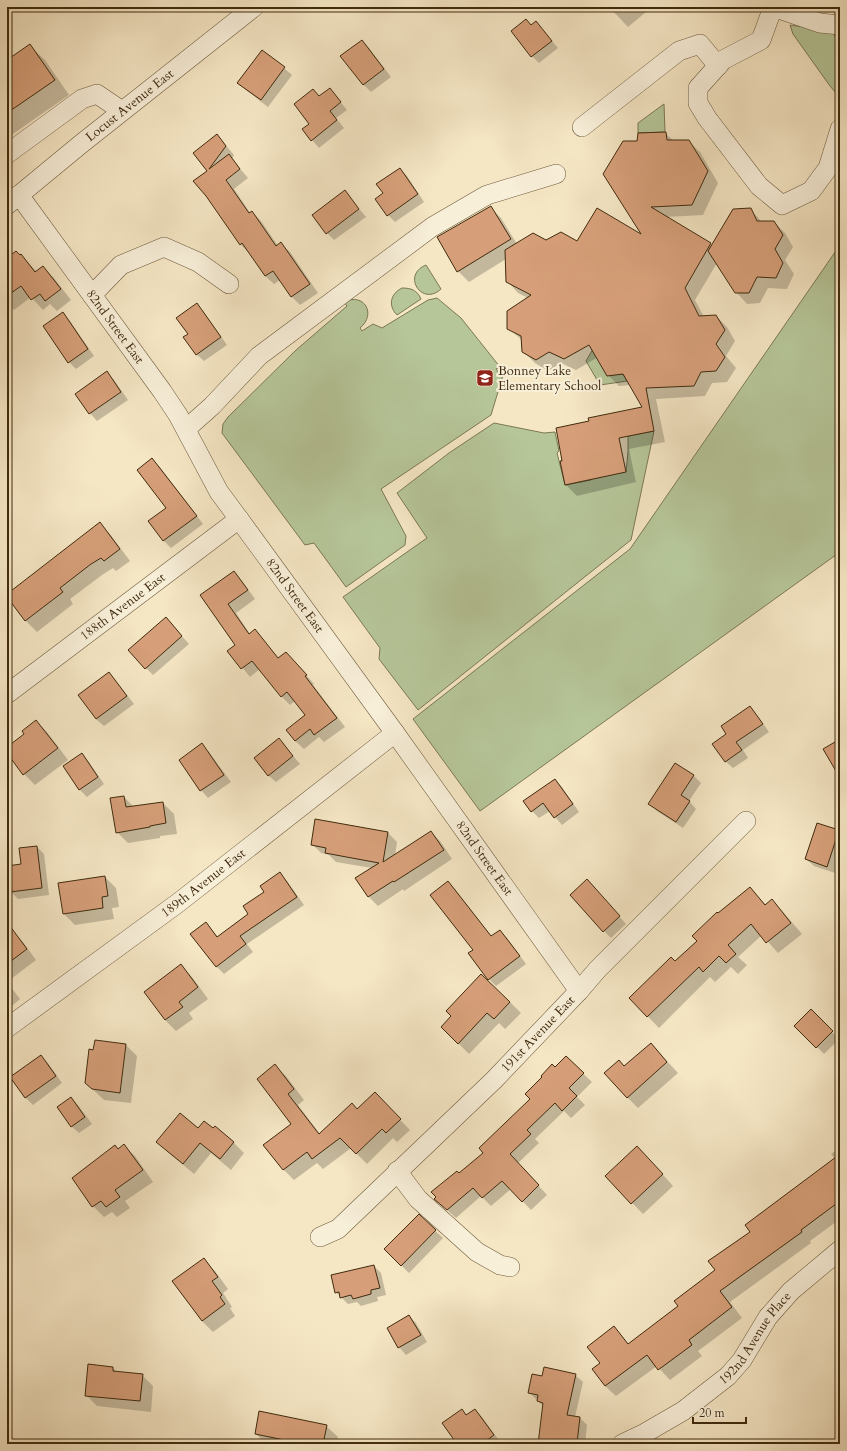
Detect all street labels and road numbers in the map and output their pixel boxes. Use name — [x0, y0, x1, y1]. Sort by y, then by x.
street label: Locust Avenue East — [82, 65, 178, 146]
street label: 82nd Street East — [82, 286, 148, 368]
street label: 82nd Street East — [262, 555, 328, 636]
street label: 188th Avenue East — [76, 569, 169, 645]
street label: 82nd Street East — [451, 817, 517, 899]
street label: 189th Avenue East — [157, 844, 249, 922]
street label: 191st Avenue East — [497, 992, 579, 1076]
street label: 192nd Avenue Place — [715, 1288, 795, 1389]

